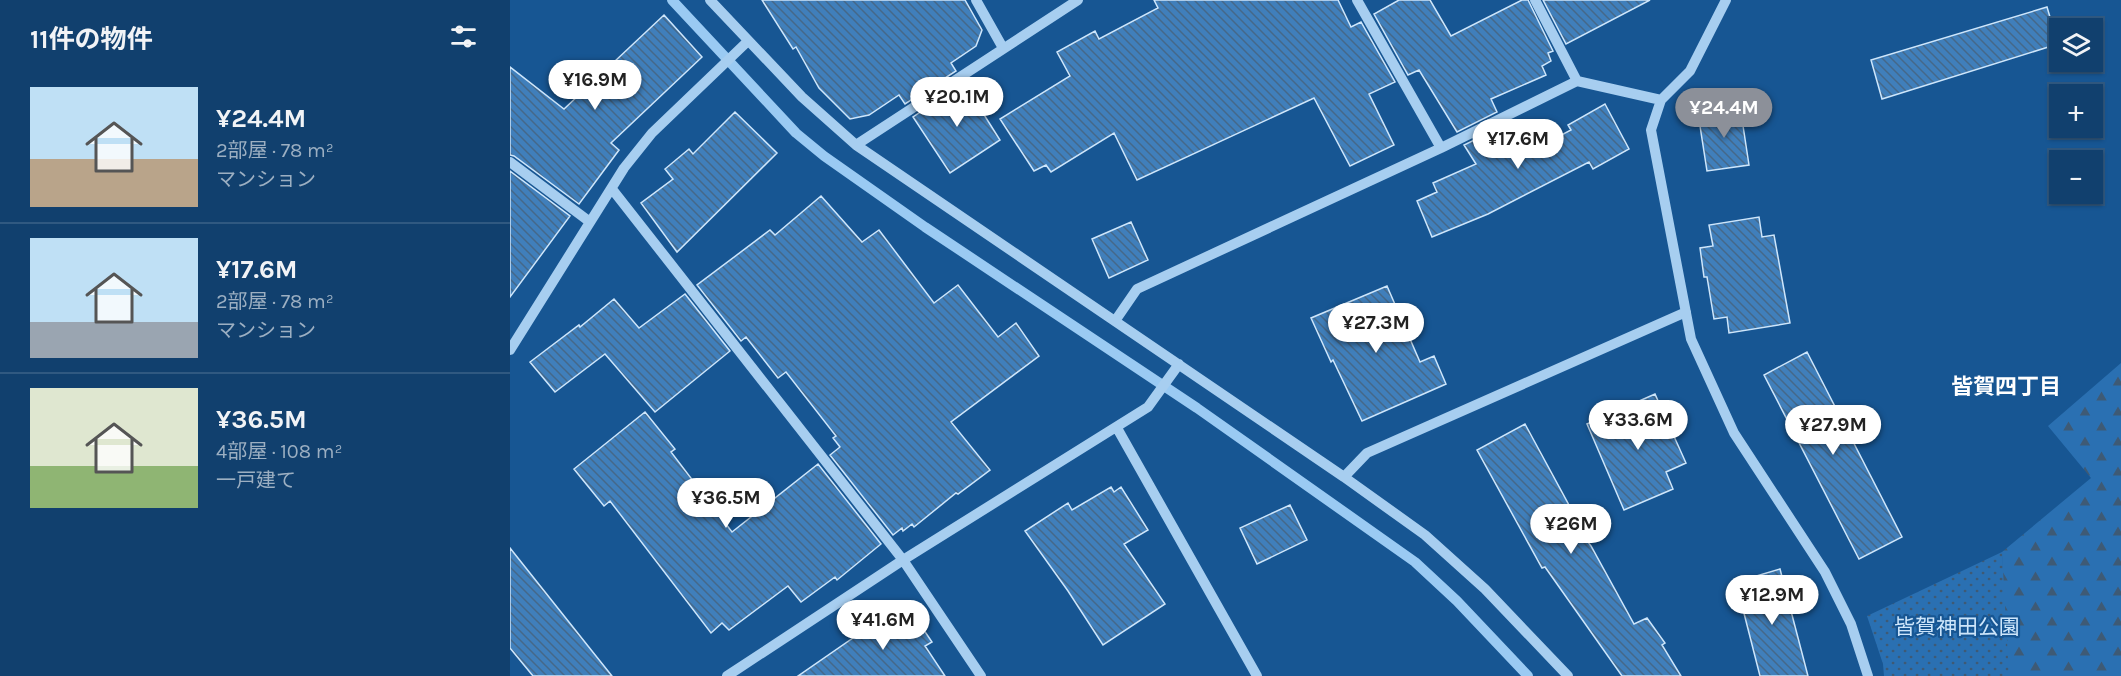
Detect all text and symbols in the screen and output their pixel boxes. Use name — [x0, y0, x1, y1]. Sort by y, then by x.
map controls — [2049, 18, 2103, 204]
button: layers — [2049, 18, 2103, 72]
icon: filters — [447, 20, 480, 53]
text: 11件の物件 — [30, 24, 153, 55]
pin: ¥16.9M — [546, 60, 644, 111]
text: ¥16.9M — [563, 68, 628, 91]
pin: ¥20.1M — [908, 77, 1006, 128]
button: + — [2049, 84, 2103, 138]
text: ¥20.1M — [924, 85, 990, 108]
pin: ¥24.4M — [1675, 88, 1773, 139]
text: ¥24.4M — [1689, 96, 1759, 119]
text: ¥24.4M — [216, 103, 306, 134]
icon: home — [78, 111, 150, 183]
pin: ¥17.6M — [1469, 119, 1567, 170]
text: ¥17.6M — [1487, 127, 1549, 150]
text: 2部屋 · 78 m² — [216, 139, 334, 162]
button: − — [2049, 150, 2103, 204]
text: マンション — [216, 168, 316, 191]
text: ¥17.6M — [216, 254, 298, 285]
icon: home — [78, 262, 150, 334]
text: 2部屋 · 78 m² — [216, 290, 334, 313]
pin: ¥27.3M — [1327, 303, 1425, 354]
text: ¥27.3M — [1342, 311, 1410, 334]
text: マンション — [216, 319, 316, 342]
district label: 皆賀四丁目 — [1951, 374, 2061, 400]
pin: ¥33.6M — [1589, 400, 1687, 451]
text: ¥36.5M — [216, 404, 307, 435]
pin: ¥27.9M — [1784, 405, 1882, 456]
text: ¥33.6M — [1603, 408, 1673, 431]
icon: home — [78, 412, 150, 484]
text: ¥27.9M — [1799, 413, 1867, 436]
text: 4部屋 · 108 m² — [216, 440, 343, 463]
text: 一戸建て — [216, 469, 296, 492]
pin: ¥36.5M — [677, 478, 775, 529]
text: ¥36.5M — [691, 486, 761, 509]
pin: ¥26M — [1535, 504, 1607, 555]
text: ¥26M — [1544, 512, 1598, 535]
pin: ¥12.9M — [1723, 575, 1821, 626]
text: ¥12.9M — [1740, 583, 1804, 606]
pin: ¥41.6M — [834, 600, 932, 651]
text: ¥41.6M — [851, 608, 915, 631]
park label: 皆賀神田公園 — [1894, 615, 2020, 639]

